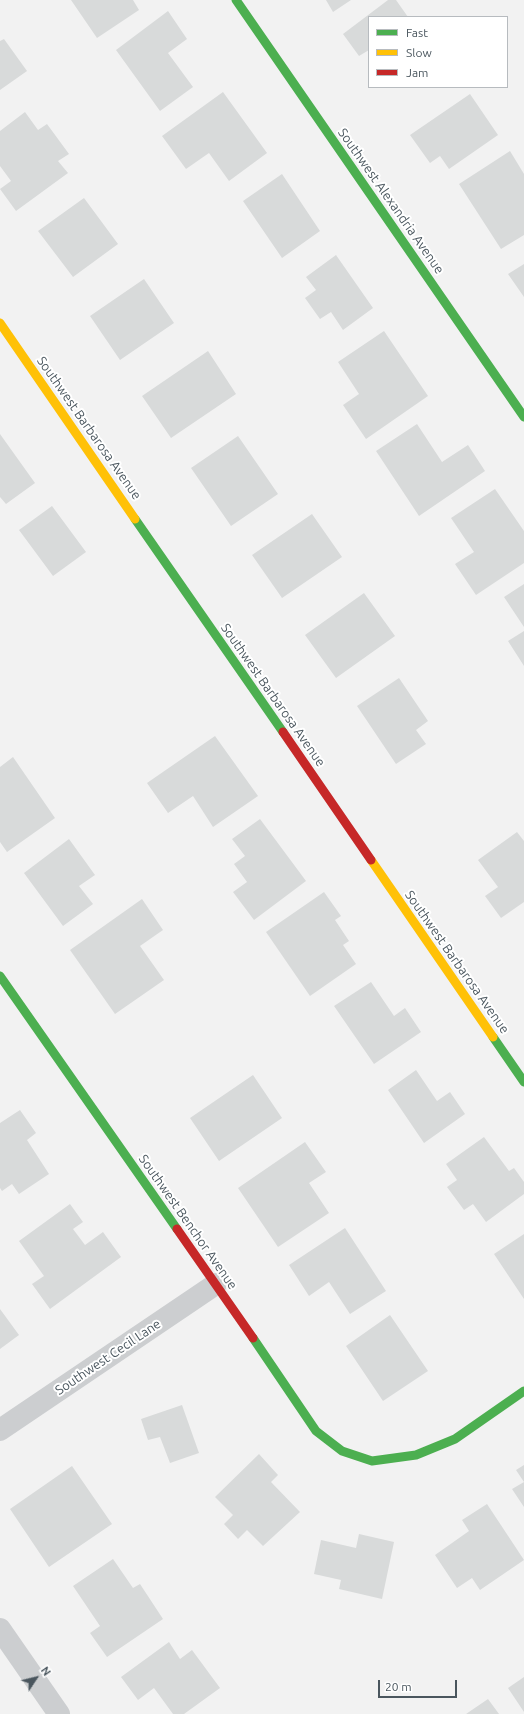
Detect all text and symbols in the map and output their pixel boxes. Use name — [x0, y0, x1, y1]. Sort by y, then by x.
legend — [368, 16, 508, 88]
text: Fast — [406, 26, 428, 39]
text: Slow — [406, 46, 432, 59]
text: Jam — [406, 66, 428, 79]
street label: Southwest Alexandria Avenue — [335, 125, 447, 277]
street label: Southwest Barbarosa Avenue — [34, 353, 144, 503]
street label: Southwest Barbarosa Avenue — [218, 620, 328, 770]
street label: Southwest Barbarosa Avenue — [402, 887, 512, 1037]
street label: Southwest Benchor Avenue — [135, 1152, 241, 1292]
street label: Southwest Cecil Lane — [52, 1316, 164, 1398]
north arrow — [16, 1658, 56, 1698]
text: N — [39, 1664, 53, 1678]
scale bar — [380, 1672, 459, 1698]
text: 20 m — [385, 1680, 412, 1693]

